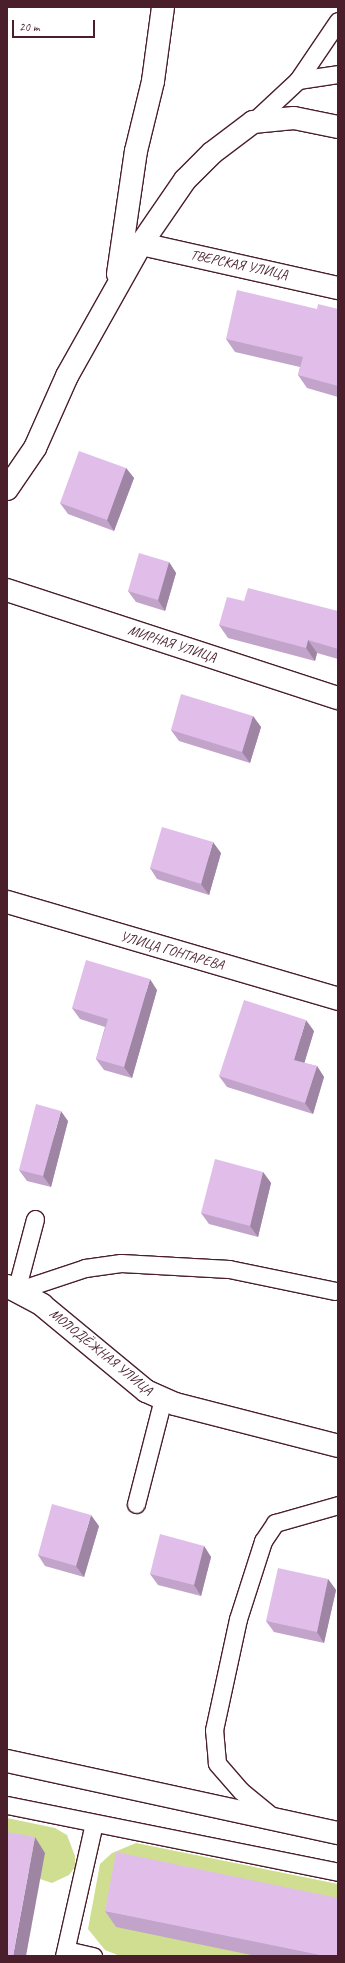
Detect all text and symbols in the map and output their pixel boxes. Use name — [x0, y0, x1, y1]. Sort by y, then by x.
scale bar — [14, 12, 97, 38]
text: 20 m — [19, 19, 39, 35]
street label: ТВЕРСКАЯ УЛИЦА — [189, 246, 289, 284]
street label: МИРНАЯ УЛИЦА — [126, 622, 218, 666]
street label: УЛИЦА ГОНТАРЕВА — [119, 928, 225, 974]
street label: МОЛОДЁЖНАЯ УЛИЦА — [46, 1305, 156, 1399]

